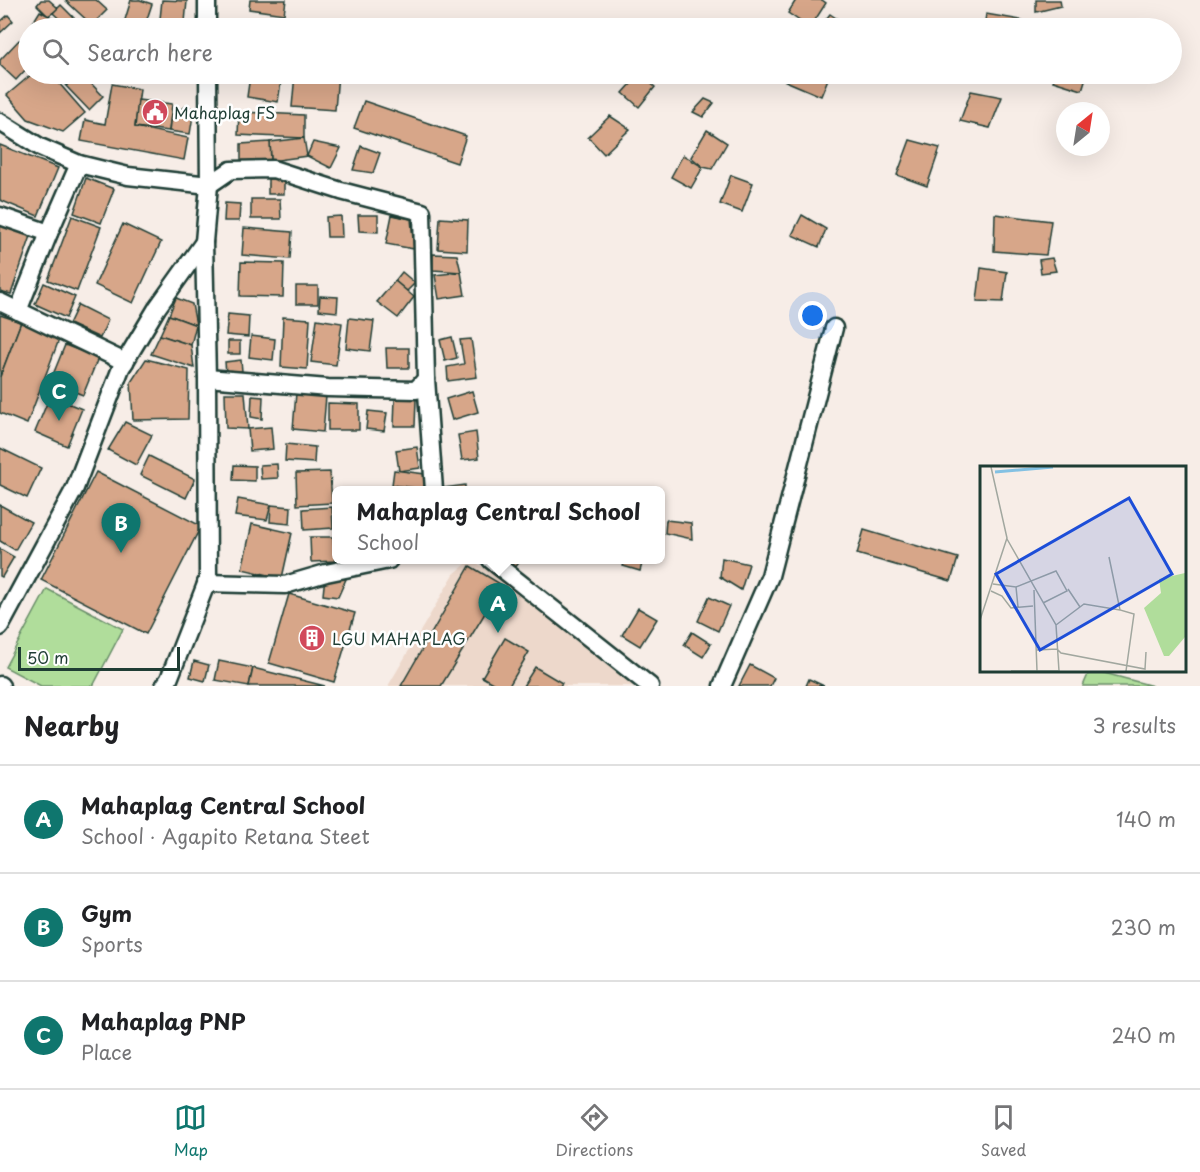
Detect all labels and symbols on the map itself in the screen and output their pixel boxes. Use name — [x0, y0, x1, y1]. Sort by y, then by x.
public building icon: Mahaplag FS — [140, 97, 170, 127]
place label: Mahaplag FS — [174, 100, 275, 124]
north arrow — [1056, 102, 1110, 156]
your location — [798, 301, 827, 330]
pin: C — [40, 372, 78, 421]
inset map — [980, 466, 1185, 671]
pin: B — [102, 504, 140, 553]
pin: A — [478, 584, 518, 633]
building icon: LGU MAHAPLAG — [297, 623, 327, 653]
place label: LGU MAHAPLAG — [332, 626, 466, 650]
scale bar — [18, 644, 180, 672]

